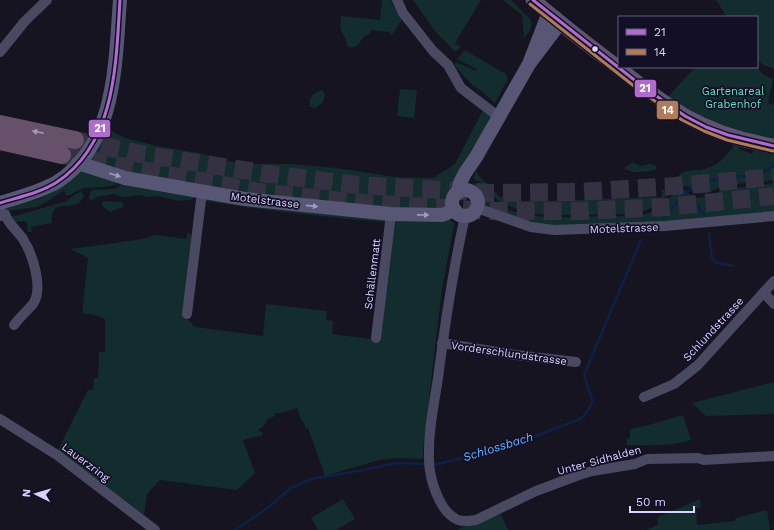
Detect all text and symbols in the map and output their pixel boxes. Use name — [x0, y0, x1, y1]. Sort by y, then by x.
legend — [618, 16, 758, 68]
text: 21 — [654, 25, 666, 39]
unlabelled marker — [590, 44, 600, 54]
text: 14 — [654, 45, 666, 59]
line badge: 21 — [634, 79, 657, 98]
text: 21 — [639, 82, 651, 95]
park label: Gartenareal Grabenhof — [702, 85, 765, 111]
line badge: 14 — [656, 100, 679, 120]
text: 14 — [662, 104, 674, 117]
line badge: 21 — [88, 119, 111, 138]
text: 21 — [94, 122, 106, 135]
one-way arrow — [31, 129, 44, 135]
one-way arrow — [109, 172, 121, 178]
street label: Motelstrasse — [230, 190, 300, 211]
one-way arrow — [306, 203, 318, 209]
one-way arrow — [417, 211, 429, 218]
street label: Motelstrasse — [589, 221, 659, 236]
street label: Schällenmatt — [362, 238, 383, 310]
street label: Schlundstrasse — [680, 295, 746, 364]
street label: Vorderschlundstrasse — [450, 339, 568, 368]
water label: Schlossbach — [461, 430, 535, 464]
street label: Lauerzring — [59, 440, 112, 485]
street label: Unter Sidhalden — [556, 443, 643, 478]
north arrow — [16, 474, 56, 514]
scale bar — [630, 488, 694, 514]
text: N — [20, 489, 33, 498]
text: 50 m — [636, 495, 666, 509]

